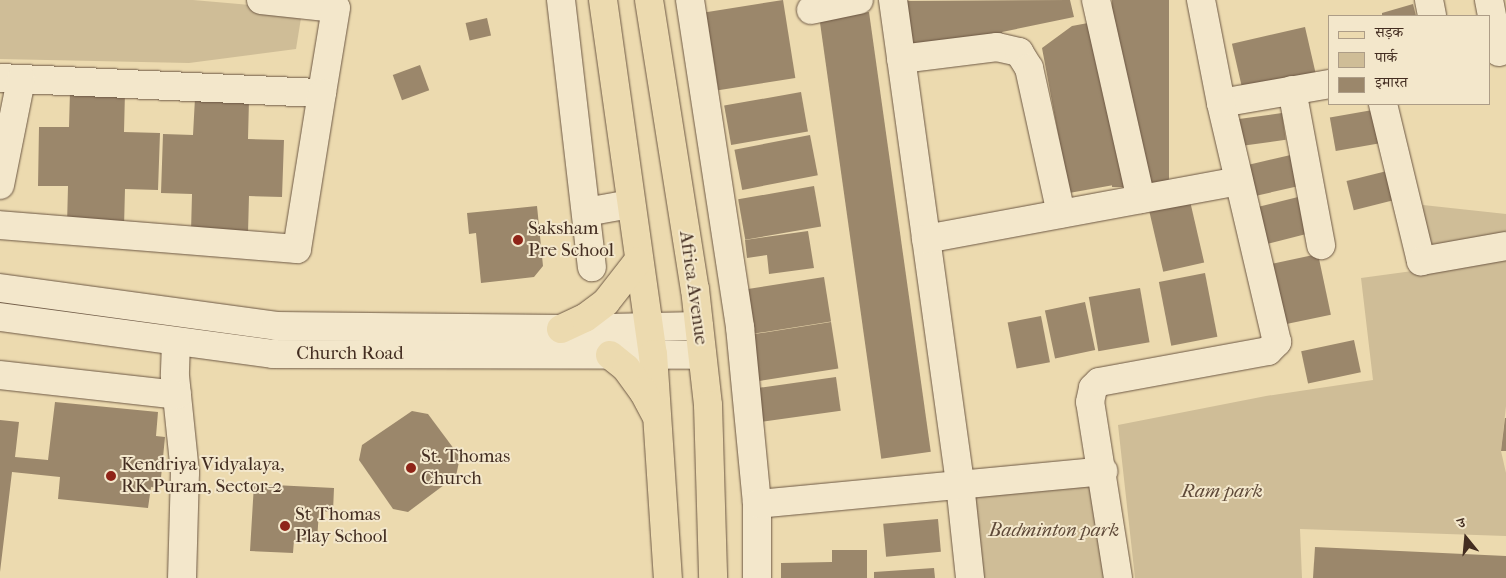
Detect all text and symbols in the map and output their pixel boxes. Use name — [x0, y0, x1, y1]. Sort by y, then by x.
legend — [1328, 15, 1491, 105]
text: सड़क — [1375, 23, 1403, 41]
text: पार्क — [1375, 48, 1397, 66]
text: इमारत — [1375, 73, 1408, 91]
place label: Saksham Pre School — [528, 218, 614, 262]
street label: Africa Avenue — [674, 230, 712, 346]
marker: Saksham Pre School — [512, 234, 524, 246]
street label: Church Road — [296, 343, 404, 365]
place label: St. Thomas Church — [421, 446, 510, 490]
place label: Kendriya Vidyalaya, RK Puram, Sector-2 — [121, 454, 284, 498]
marker: St. Thomas Church — [405, 462, 417, 474]
marker: Kendriya Vidyalaya, RK Puram, Sector-2 — [105, 470, 117, 482]
park label: Ram park — [1181, 481, 1263, 503]
place label: St Thomas Play School — [295, 504, 387, 548]
north arrow — [1441, 513, 1491, 563]
text: उ — [1456, 514, 1467, 532]
marker: St Thomas Play School — [279, 520, 291, 532]
park label: Badminton park — [989, 520, 1119, 542]

